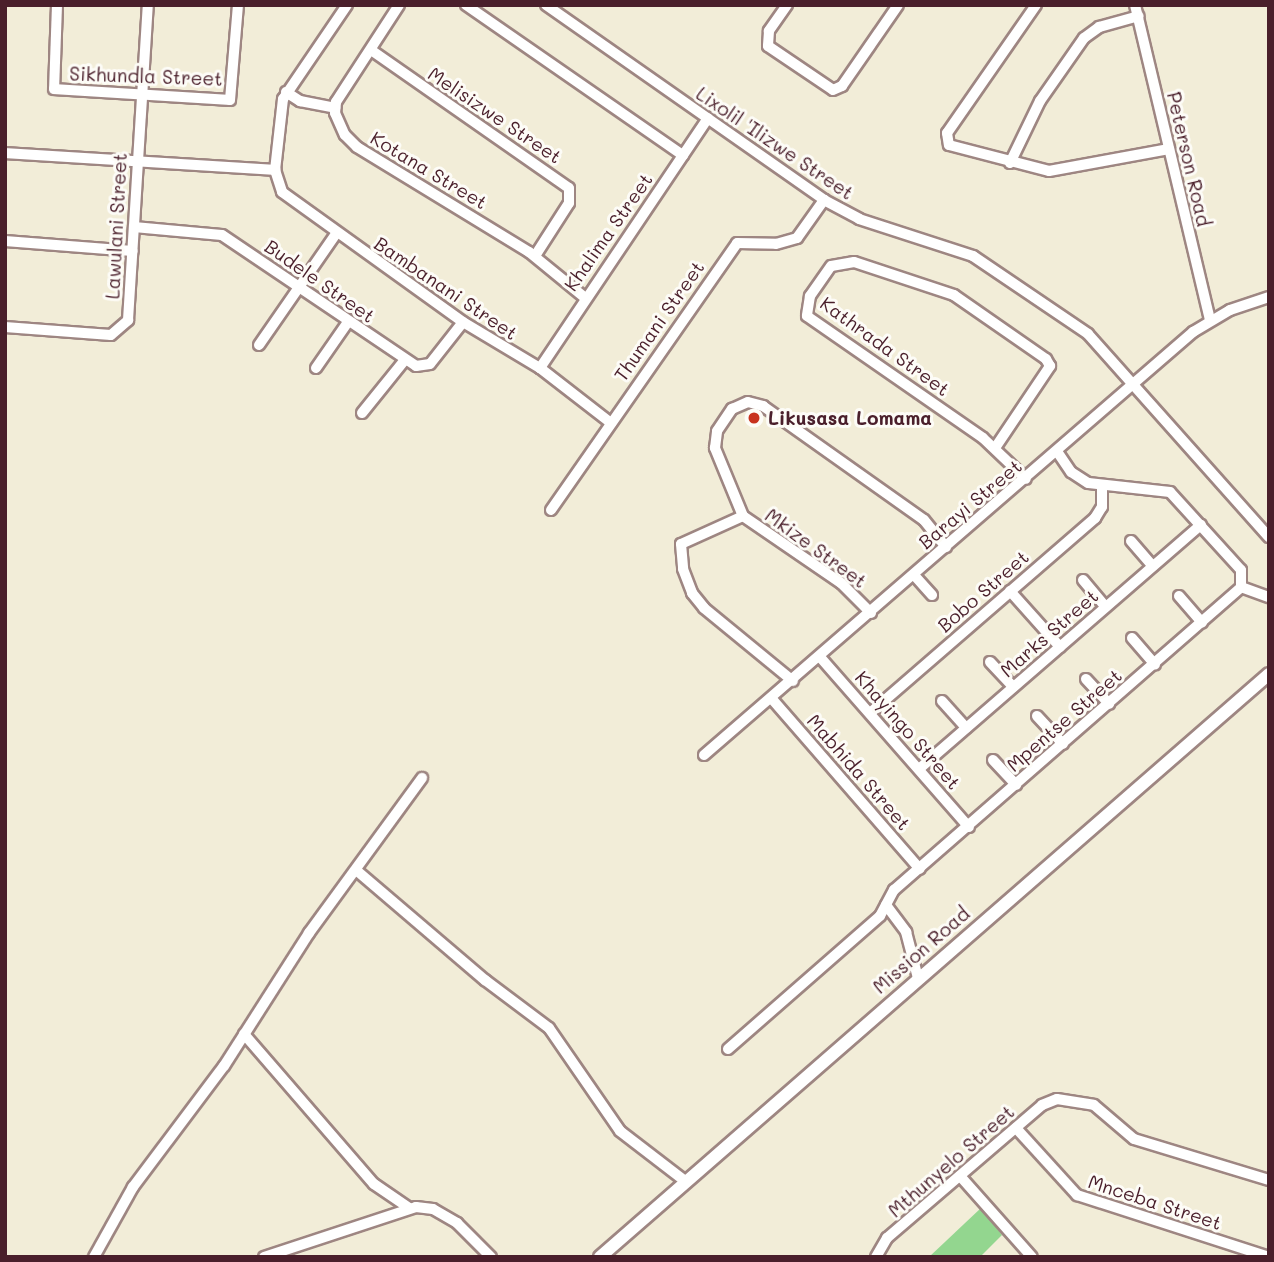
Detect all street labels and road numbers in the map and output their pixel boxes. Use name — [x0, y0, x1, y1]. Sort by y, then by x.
street label: Sikhundla Street — [69, 62, 223, 90]
street label: Melisizwe Street — [424, 62, 566, 168]
street label: Lixolil 'Ilizwe Street — [692, 82, 858, 204]
street label: Peterson Road — [1162, 89, 1216, 229]
street label: Kotana Street — [367, 126, 491, 214]
street label: Lawulani Street — [101, 152, 131, 300]
street label: Khalima Street — [559, 169, 657, 295]
street label: Bambanani Street — [370, 232, 522, 344]
street label: Budele Street — [261, 235, 379, 327]
street label: Thumani Street — [609, 256, 709, 386]
street label: Kathrada Street — [816, 291, 954, 401]
street label: Barayi Street — [914, 454, 1026, 554]
street label: Mkize Street — [761, 504, 871, 592]
street label: Bobo Street — [933, 545, 1033, 637]
street label: Marks Street — [995, 584, 1103, 682]
street label: Mpentse Street — [1002, 664, 1126, 776]
street label: Khayingo Street — [850, 666, 966, 794]
street label: Mabhida Street — [802, 709, 916, 835]
street label: Mission Road — [868, 902, 974, 998]
street label: Mthunyelo Street — [883, 1100, 1019, 1222]
street label: Mnceba Street — [1085, 1170, 1225, 1234]

